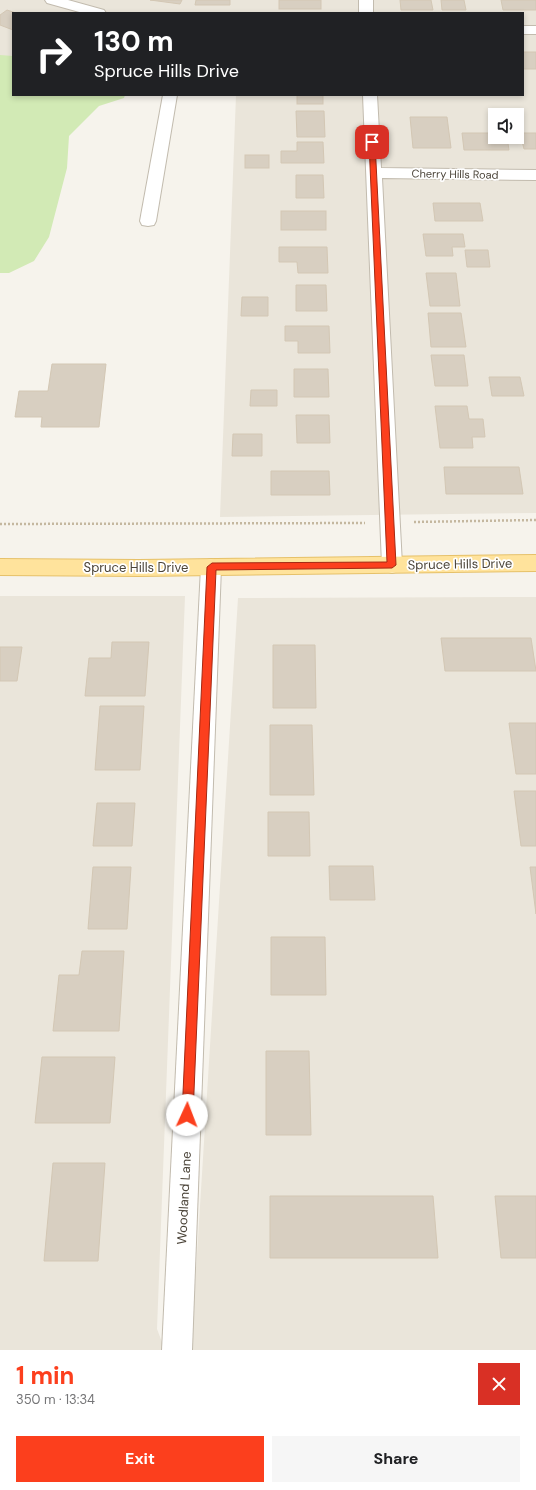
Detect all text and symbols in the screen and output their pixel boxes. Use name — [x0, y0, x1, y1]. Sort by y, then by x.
text: 130 m — [94, 23, 174, 60]
icon: right — [28, 28, 80, 80]
text: Spruce Hills Drive — [94, 59, 239, 83]
map controls — [488, 108, 524, 144]
button: sound — [488, 108, 524, 144]
pin — [355, 125, 389, 159]
icon: arrive — [361, 131, 383, 153]
street label: Cherry Hills Road — [412, 166, 499, 182]
street label: Spruce Hills Drive — [407, 555, 513, 573]
street label: Spruce Hills Drive — [84, 559, 188, 576]
position arrow — [166, 1094, 208, 1136]
street label: Woodland Lane — [173, 1151, 195, 1245]
text: 1 min — [16, 1360, 74, 1391]
button: close — [478, 1363, 520, 1405]
text: 350 m · 13:34 — [16, 1391, 95, 1408]
button: Exit — [16, 1436, 264, 1482]
button: Share — [272, 1436, 520, 1482]

